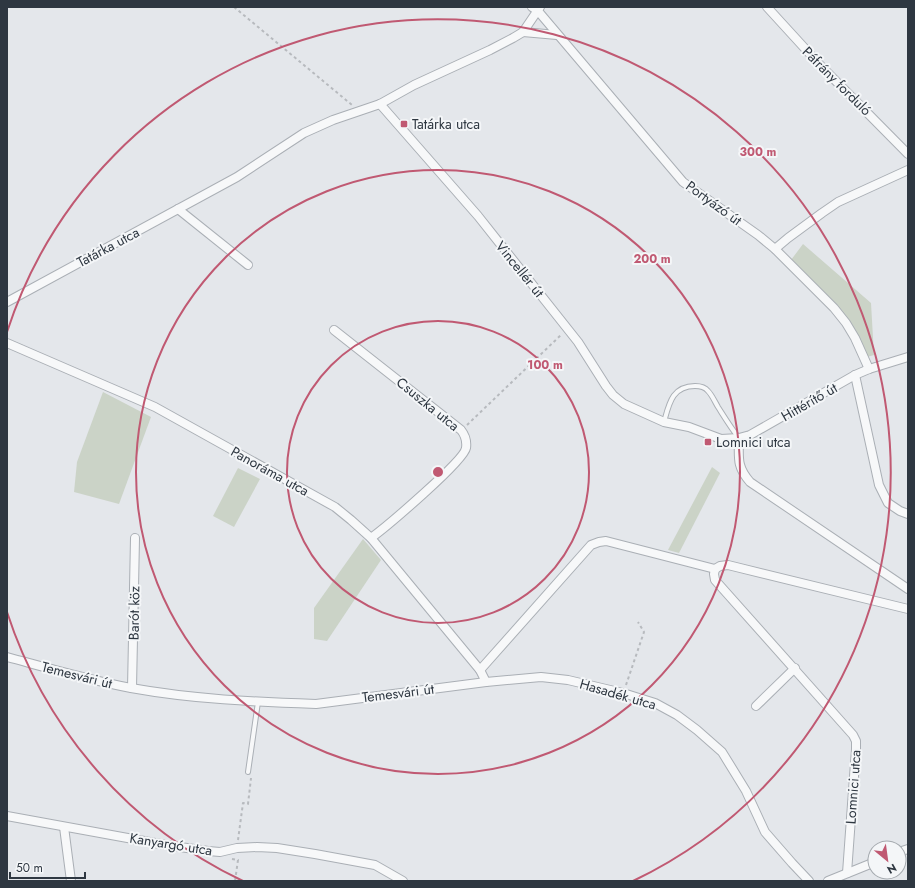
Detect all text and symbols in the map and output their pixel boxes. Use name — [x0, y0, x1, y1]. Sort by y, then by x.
street label: Páfrány forduló — [798, 42, 876, 120]
place label: Tatárka utca — [412, 114, 480, 134]
marker: Tatárka utca — [399, 119, 409, 129]
text: 300 m — [740, 143, 777, 161]
street label: Portyázó út — [682, 176, 747, 231]
street label: Tatárka utca — [73, 222, 143, 272]
street label: Vincellér út — [491, 236, 549, 302]
text: 200 m — [633, 250, 671, 268]
text: 100 m — [527, 356, 563, 374]
street label: Csuszka utca — [392, 372, 464, 436]
street label: Hittérítő út — [777, 378, 841, 426]
place label: Lomnici utca — [716, 432, 791, 452]
marker: Lomnici utca — [703, 437, 713, 447]
street label: Panoráma utca — [227, 441, 313, 501]
centre of rings — [431, 465, 445, 479]
street label: Barót köz — [124, 585, 144, 640]
street label: Temesvári út — [39, 657, 115, 694]
street label: Hasadék utca — [577, 674, 659, 714]
street label: Temesvári út — [361, 679, 436, 707]
street label: Lomnici utca — [840, 749, 866, 825]
street label: Kanyargó utca — [128, 828, 214, 860]
north arrow — [867, 840, 907, 880]
scale bar — [10, 854, 85, 880]
text: 50 m — [16, 859, 43, 877]
text: N — [884, 860, 900, 878]

